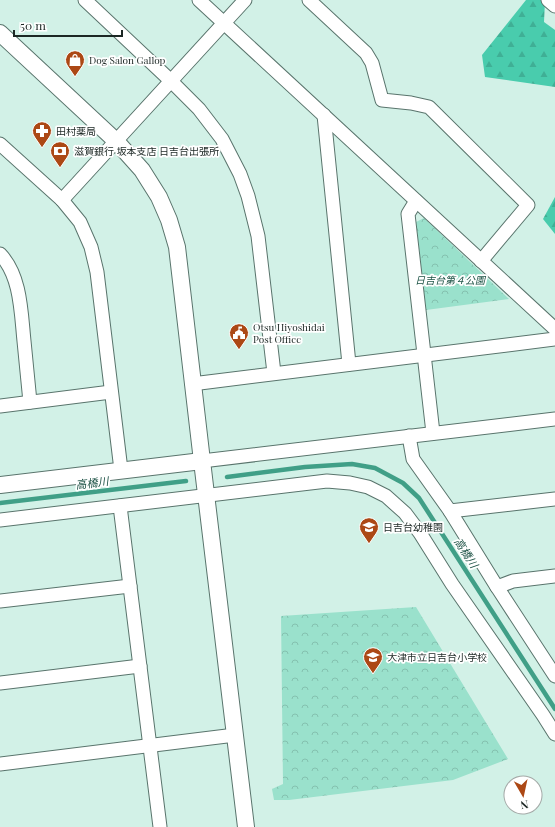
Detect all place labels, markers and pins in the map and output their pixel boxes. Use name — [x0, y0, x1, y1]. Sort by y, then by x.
shop icon: Dog Salon Gallop — [64, 49, 86, 77]
place label: Dog Salon Gallop — [89, 53, 166, 67]
pharmacy icon: 田村薬局 — [31, 120, 53, 148]
place label: 田村薬局 — [56, 124, 96, 138]
bank icon: 滋賀銀行 坂本支店 日吉台出張所 — [49, 140, 71, 168]
place label: 滋賀銀行 坂本支店 日吉台出張所 — [74, 144, 219, 158]
place label: Otsu Hiyoshidai Post Office — [253, 320, 325, 346]
public building icon: Otsu Hiyoshidai Post Office — [228, 322, 250, 350]
school or university icon: 日吉台幼稚園 — [358, 516, 380, 544]
place label: 日吉台幼稚園 — [383, 520, 443, 534]
school or university icon: 大津市立日吉台小学校 — [362, 646, 384, 674]
place label: 大津市立日吉台小学校 — [387, 650, 487, 664]

